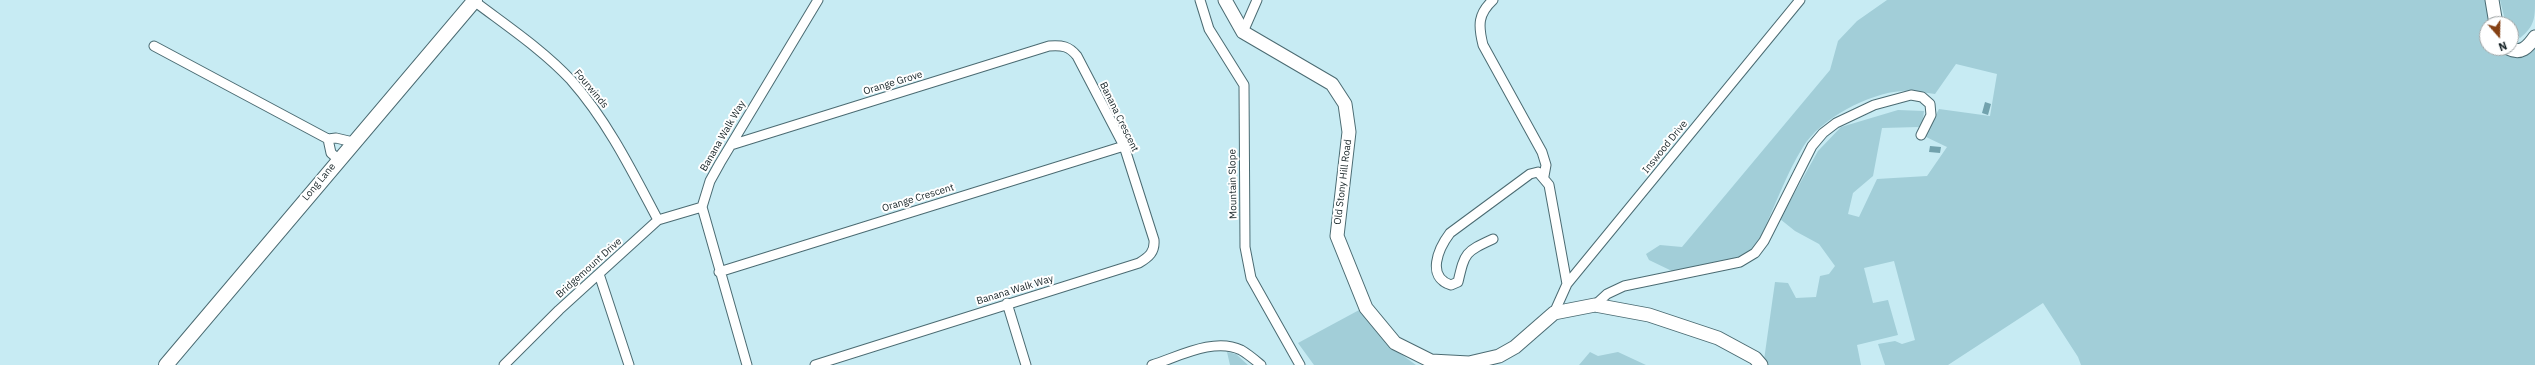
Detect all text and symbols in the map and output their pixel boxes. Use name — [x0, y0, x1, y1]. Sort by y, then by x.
north arrow — [2479, 16, 2519, 56]
text: N — [2497, 38, 2509, 54]
street label: Fourwinds — [571, 67, 611, 111]
street label: Orange Grove — [862, 68, 924, 98]
street label: Banana Crescent — [1097, 80, 1141, 154]
street label: Banana Walk Way — [698, 98, 748, 174]
street label: Inswood Drive — [1640, 118, 1690, 176]
street label: Old Stony Hill Road — [1332, 139, 1354, 225]
street label: Mountain Slope — [1226, 149, 1240, 219]
street label: Long Lane — [300, 161, 338, 203]
street label: Orange Crescent — [881, 181, 955, 215]
street label: Bridgemount Drive — [554, 235, 624, 301]
street label: Banana Walk Way — [975, 273, 1055, 307]

